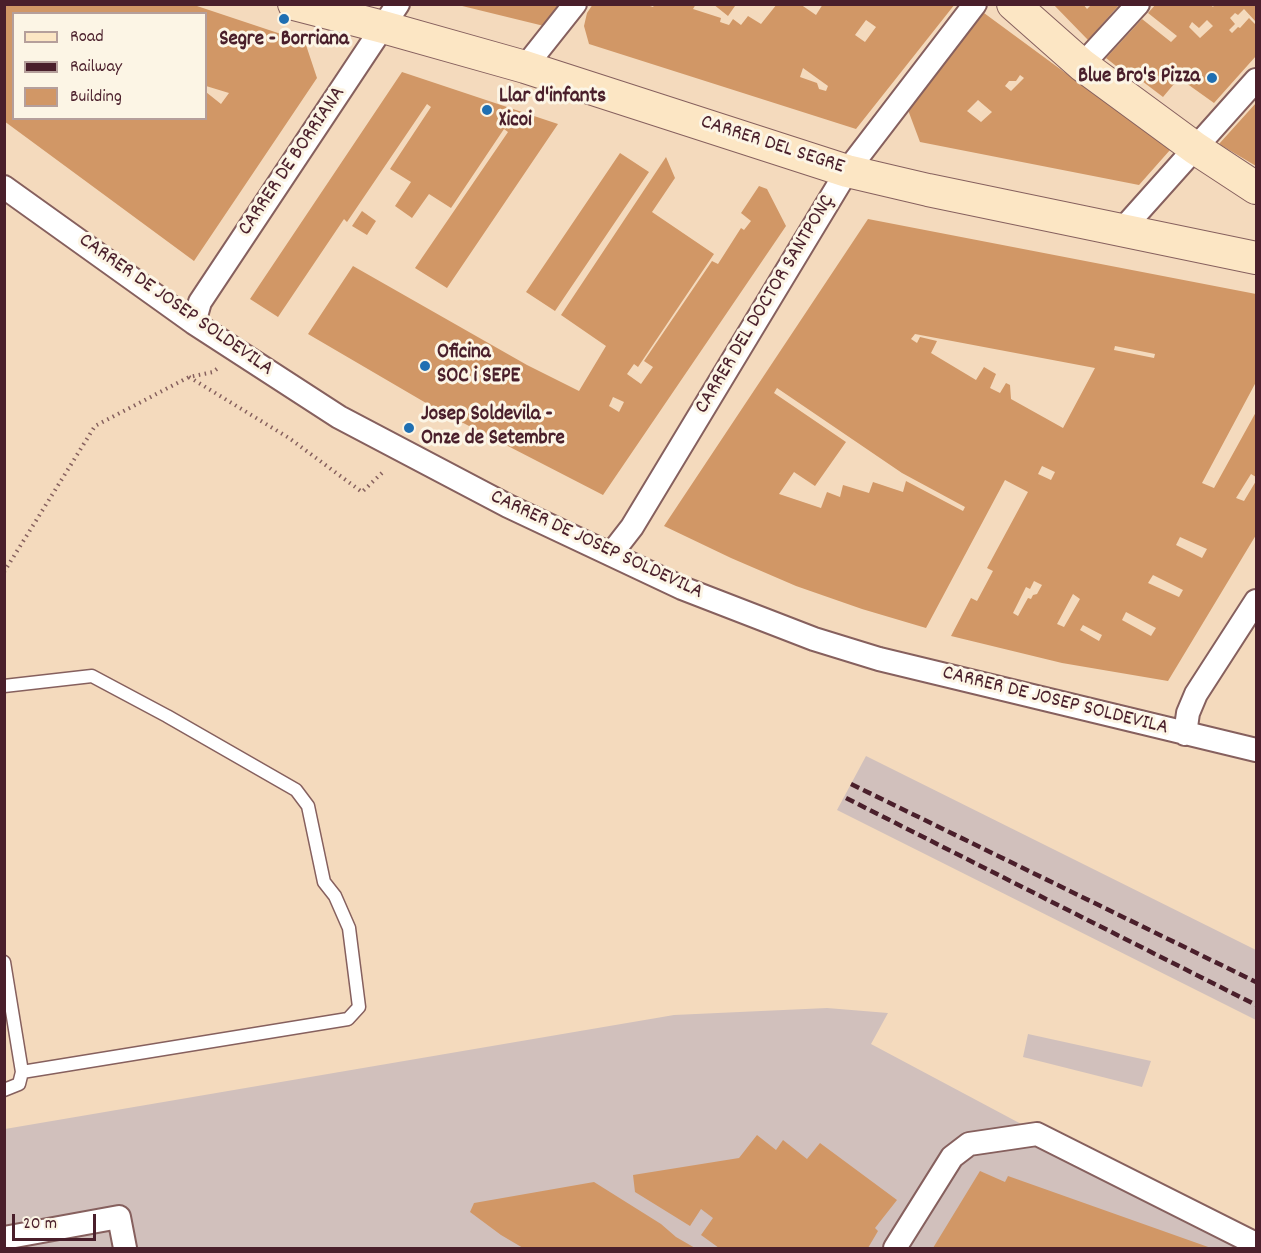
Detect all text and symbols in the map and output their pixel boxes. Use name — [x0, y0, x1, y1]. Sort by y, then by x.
legend — [12, 12, 207, 120]
marker: Segre - Borriana — [277, 12, 291, 26]
text: Road — [70, 25, 104, 50]
place label: Segre - Borriana — [219, 28, 349, 54]
text: Railway — [70, 55, 122, 80]
place label: Blue Bro's Pizza — [1078, 65, 1200, 91]
marker: Blue Bro's Pizza — [1205, 71, 1219, 85]
street label: CARRER DE BORRIANA — [234, 83, 352, 241]
text: Building — [70, 85, 122, 110]
place label: Llar d'infants Xicoi — [499, 85, 606, 135]
marker: Llar d'infants Xicoi — [480, 103, 494, 117]
street label: CARRER DEL SEGRE — [697, 111, 847, 181]
street label: CARRER DEL DOCTOR SANTPONÇ — [691, 191, 841, 419]
street label: CARRER DE JOSEP SOLDEVILA — [73, 229, 277, 383]
place label: Oficina SOC i SEPE — [437, 341, 520, 391]
marker: Oficina SOC i SEPE — [418, 359, 432, 373]
place label: Josep Soldevila - Onze de Setembre — [421, 403, 565, 453]
marker: Josep Soldevila - Onze de Setembre — [402, 421, 416, 435]
street label: CARRER DE JOSEP SOLDEVILA — [486, 486, 706, 606]
street label: CARRER DE JOSEP SOLDEVILA — [939, 662, 1171, 742]
scale bar — [15, 1202, 99, 1240]
text: 20 m — [23, 1212, 57, 1237]

